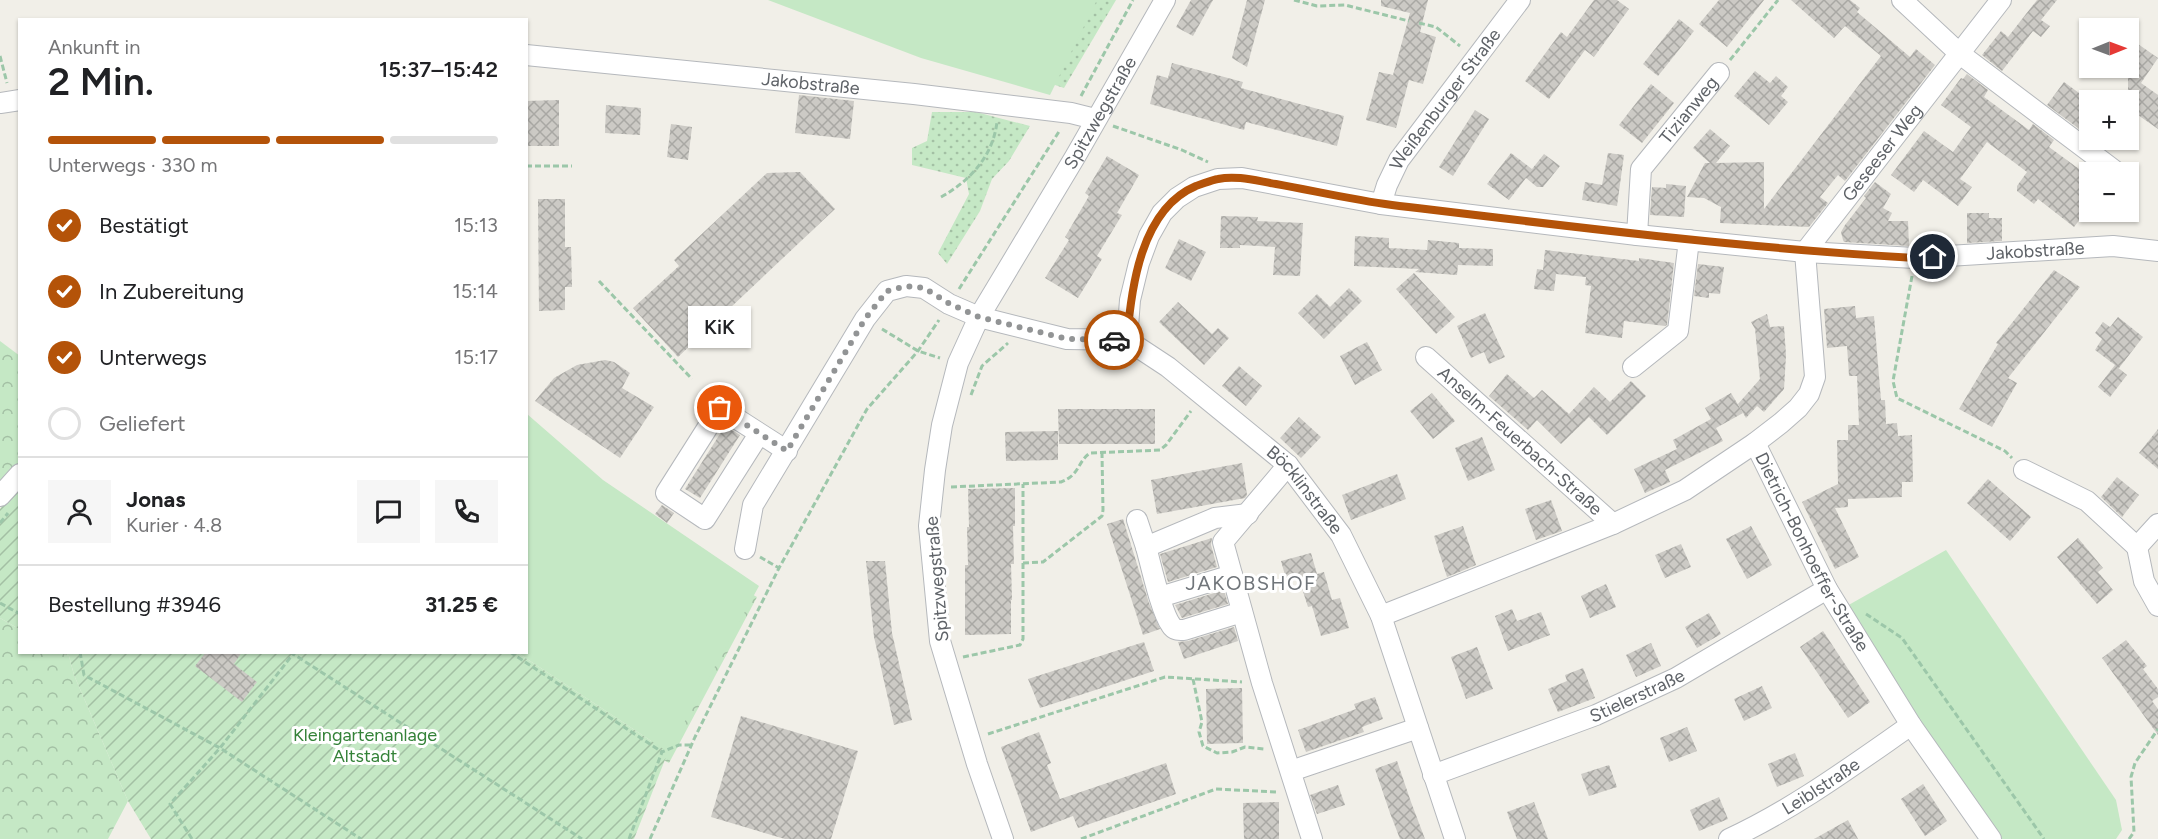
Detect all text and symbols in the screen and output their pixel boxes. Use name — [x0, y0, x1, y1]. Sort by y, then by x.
north arrow — [2079, 18, 2139, 78]
map controls — [2079, 18, 2139, 222]
street label: Weißenburger Straße — [1385, 24, 1506, 173]
text: Ankunft in — [48, 35, 140, 59]
street label: Spitzwegstraße — [1059, 53, 1141, 173]
text: 15:37–15:42 — [379, 56, 498, 83]
text: 2 Min. — [48, 58, 154, 105]
street label: Jakobstraße — [760, 68, 861, 99]
street label: Tizianweg — [1655, 72, 1723, 148]
button: + — [2079, 90, 2139, 150]
street label: Geseeser Weg — [1838, 100, 1927, 206]
text: Unterwegs · 330 m — [48, 153, 217, 177]
button: − — [2079, 162, 2139, 222]
icon: check — [48, 209, 81, 242]
text: Bestätigt — [99, 212, 189, 239]
text: 15:13 — [454, 213, 498, 237]
pin — [1907, 231, 1958, 282]
street label: Jakobstraße — [1985, 237, 2085, 265]
icon: home — [1916, 240, 1949, 273]
icon: check — [48, 275, 81, 308]
text: In Zubereitung — [99, 278, 244, 305]
text: 15:14 — [453, 279, 498, 303]
callout: KiK — [688, 306, 752, 348]
courier — [1084, 310, 1144, 370]
text: KiK — [704, 315, 735, 339]
icon: car — [1098, 324, 1131, 357]
icon: check — [48, 341, 81, 374]
text: Unterwegs — [99, 344, 207, 371]
text: 15:17 — [454, 345, 498, 369]
street label: Anselm-Feuerbach-Straße — [1433, 362, 1607, 520]
pin — [694, 382, 745, 433]
icon: bag — [703, 391, 736, 424]
text: Geliefert — [99, 410, 186, 437]
street label: Böcklinstraße — [1262, 441, 1348, 539]
street label: Dietrich-Bonhoeffer-Straße — [1750, 449, 1874, 656]
button: person — [48, 480, 111, 543]
button: chat — [357, 480, 420, 543]
button: phone — [435, 480, 498, 543]
text: Jonas — [126, 486, 185, 513]
text: Kurier · 4.8 — [126, 513, 222, 537]
street label: Spitzwegstraße — [921, 515, 953, 643]
district label: JAKOBSHOF — [1186, 571, 1316, 595]
text: Bestellung #3946 — [48, 591, 221, 618]
text: 31.25 € — [425, 591, 498, 618]
street label: Stielerstraße — [1587, 664, 1689, 727]
park label: Kleingartenanlage Altstadt — [293, 724, 437, 767]
street label: Leiblstraße — [1778, 753, 1864, 820]

